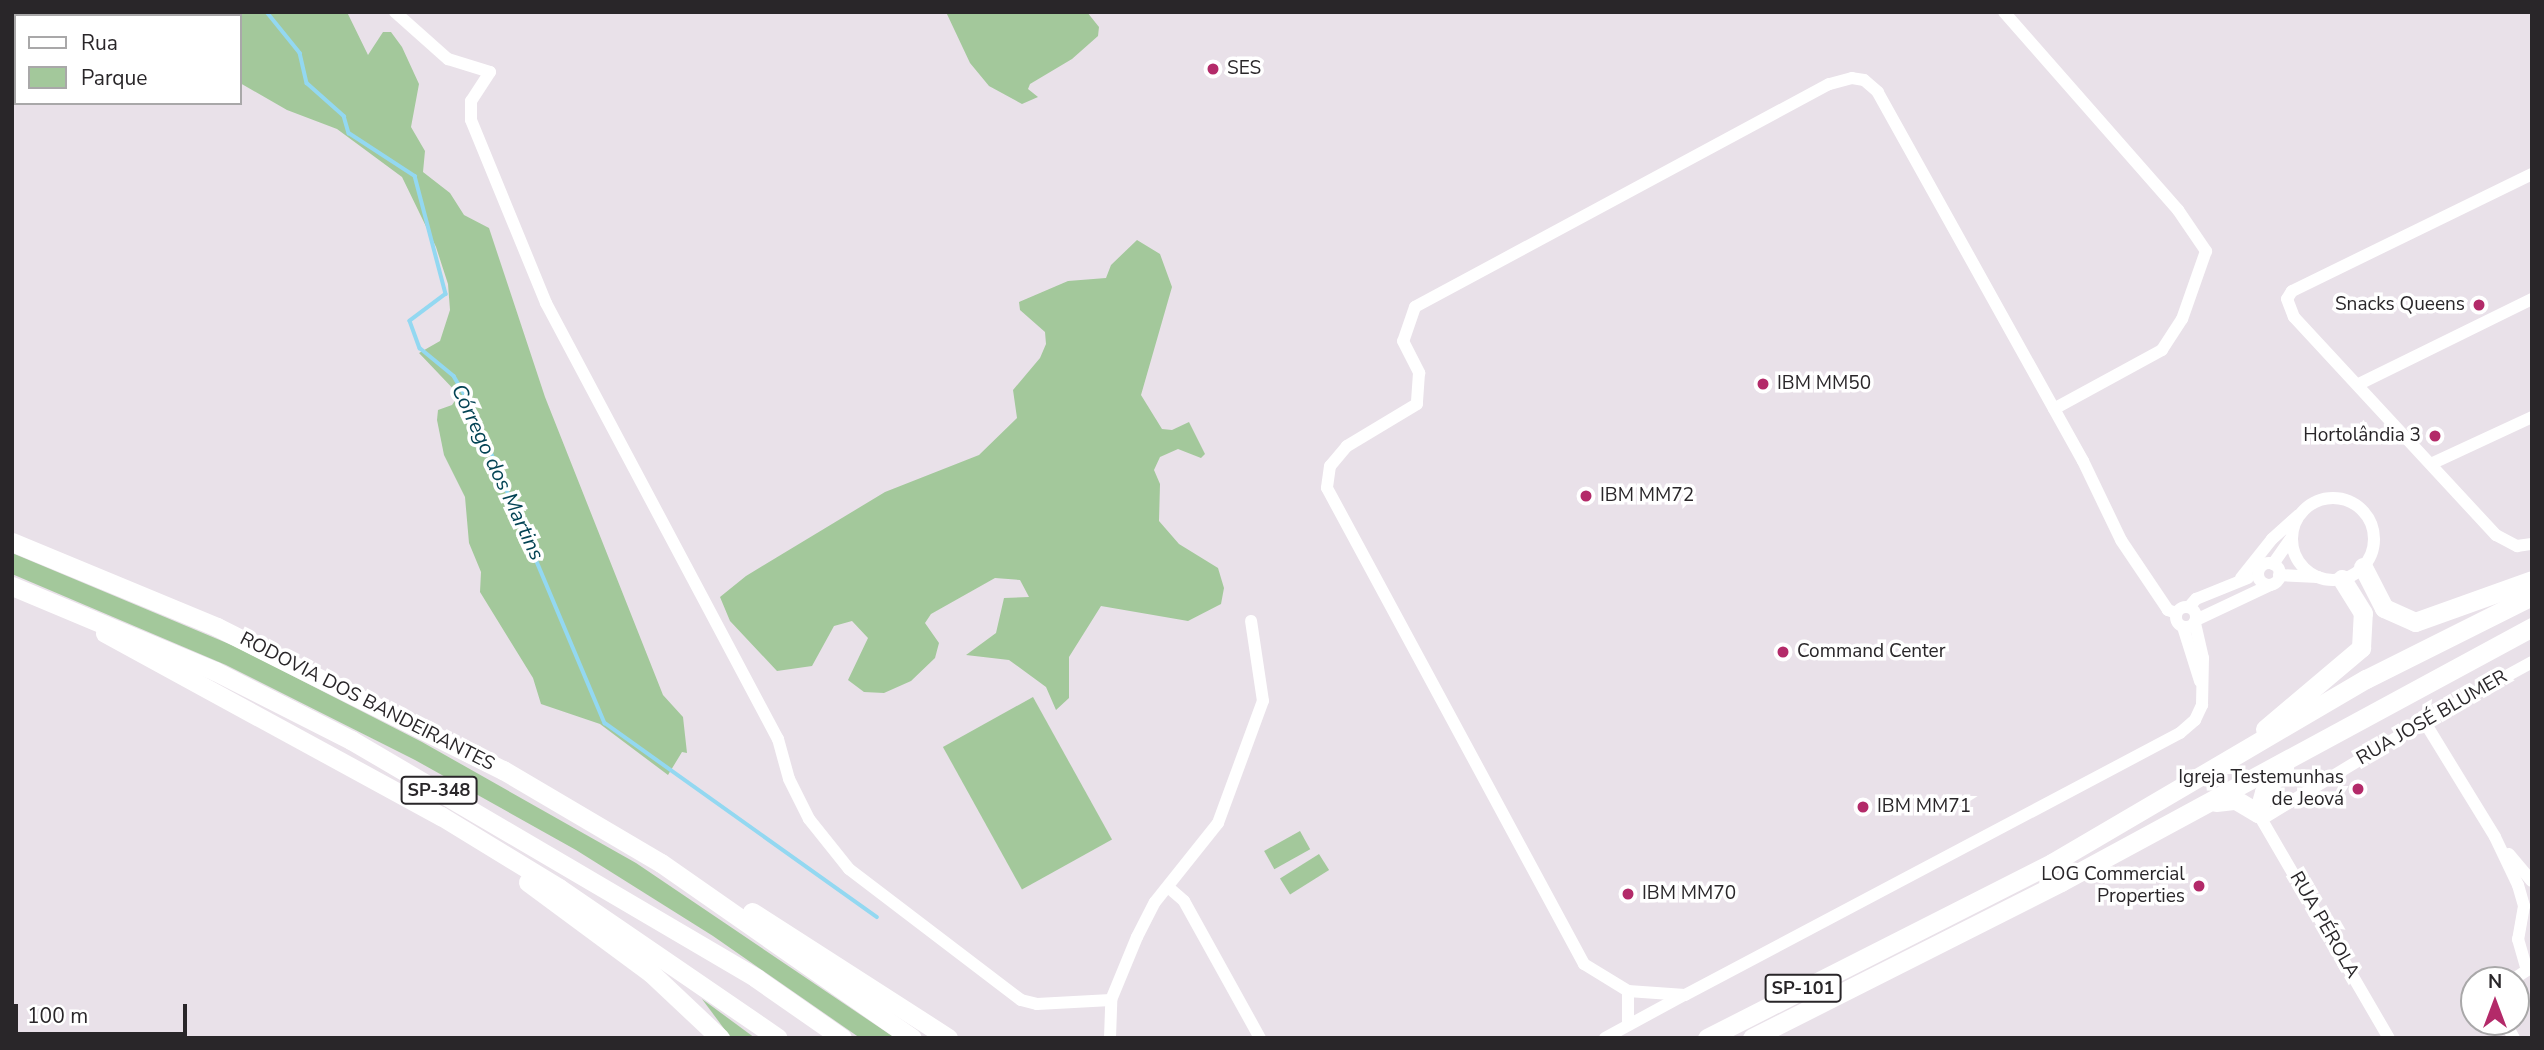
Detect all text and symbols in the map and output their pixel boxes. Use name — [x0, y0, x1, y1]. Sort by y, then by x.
legend — [14, 14, 242, 105]
text: Rua — [81, 29, 118, 57]
place label: SES — [1227, 58, 1261, 80]
marker: SES — [1205, 61, 1221, 77]
text: Parque — [81, 64, 148, 92]
place label: Snacks Queens — [2335, 294, 2465, 316]
marker: Snacks Queens — [2471, 297, 2487, 313]
place label: IBM MM50 — [1777, 373, 1871, 395]
marker: IBM MM50 — [1755, 376, 1771, 392]
water label: Córrego dos Martins — [446, 380, 550, 564]
place label: Hortolândia 3 — [2303, 425, 2421, 447]
marker: Hortolândia 3 — [2427, 428, 2443, 444]
place label: IBM MM72 — [1600, 485, 1694, 507]
marker: IBM MM72 — [1578, 488, 1594, 504]
street label: RODOVIA DOS BANDEIRANTES — [236, 628, 498, 776]
place label: Command Center — [1797, 641, 1946, 663]
marker: Command Center — [1775, 644, 1791, 660]
street label: RUA JOSÉ BLUMER — [2353, 666, 2511, 770]
place label: Igreja Testemunhas de Jeová — [2178, 767, 2344, 811]
road number: SP-348 — [400, 776, 478, 804]
marker: Igreja Testemunhas de Jeová — [2350, 781, 2366, 797]
place label: IBM MM71 — [1877, 796, 1971, 818]
marker: IBM MM71 — [1855, 799, 1871, 815]
place label: LOG Commercial Properties — [2041, 864, 2185, 908]
street label: RUA PÉROLA — [2284, 868, 2364, 982]
marker: LOG Commercial Properties — [2191, 878, 2207, 894]
place label: IBM MM70 — [1642, 883, 1736, 905]
marker: IBM MM70 — [1620, 886, 1636, 902]
north arrow — [2460, 966, 2530, 1036]
text: N — [2488, 969, 2502, 995]
road number: SP-101 — [1764, 973, 1842, 1002]
scale bar — [18, 990, 191, 1034]
text: 100 m — [27, 1002, 88, 1030]

